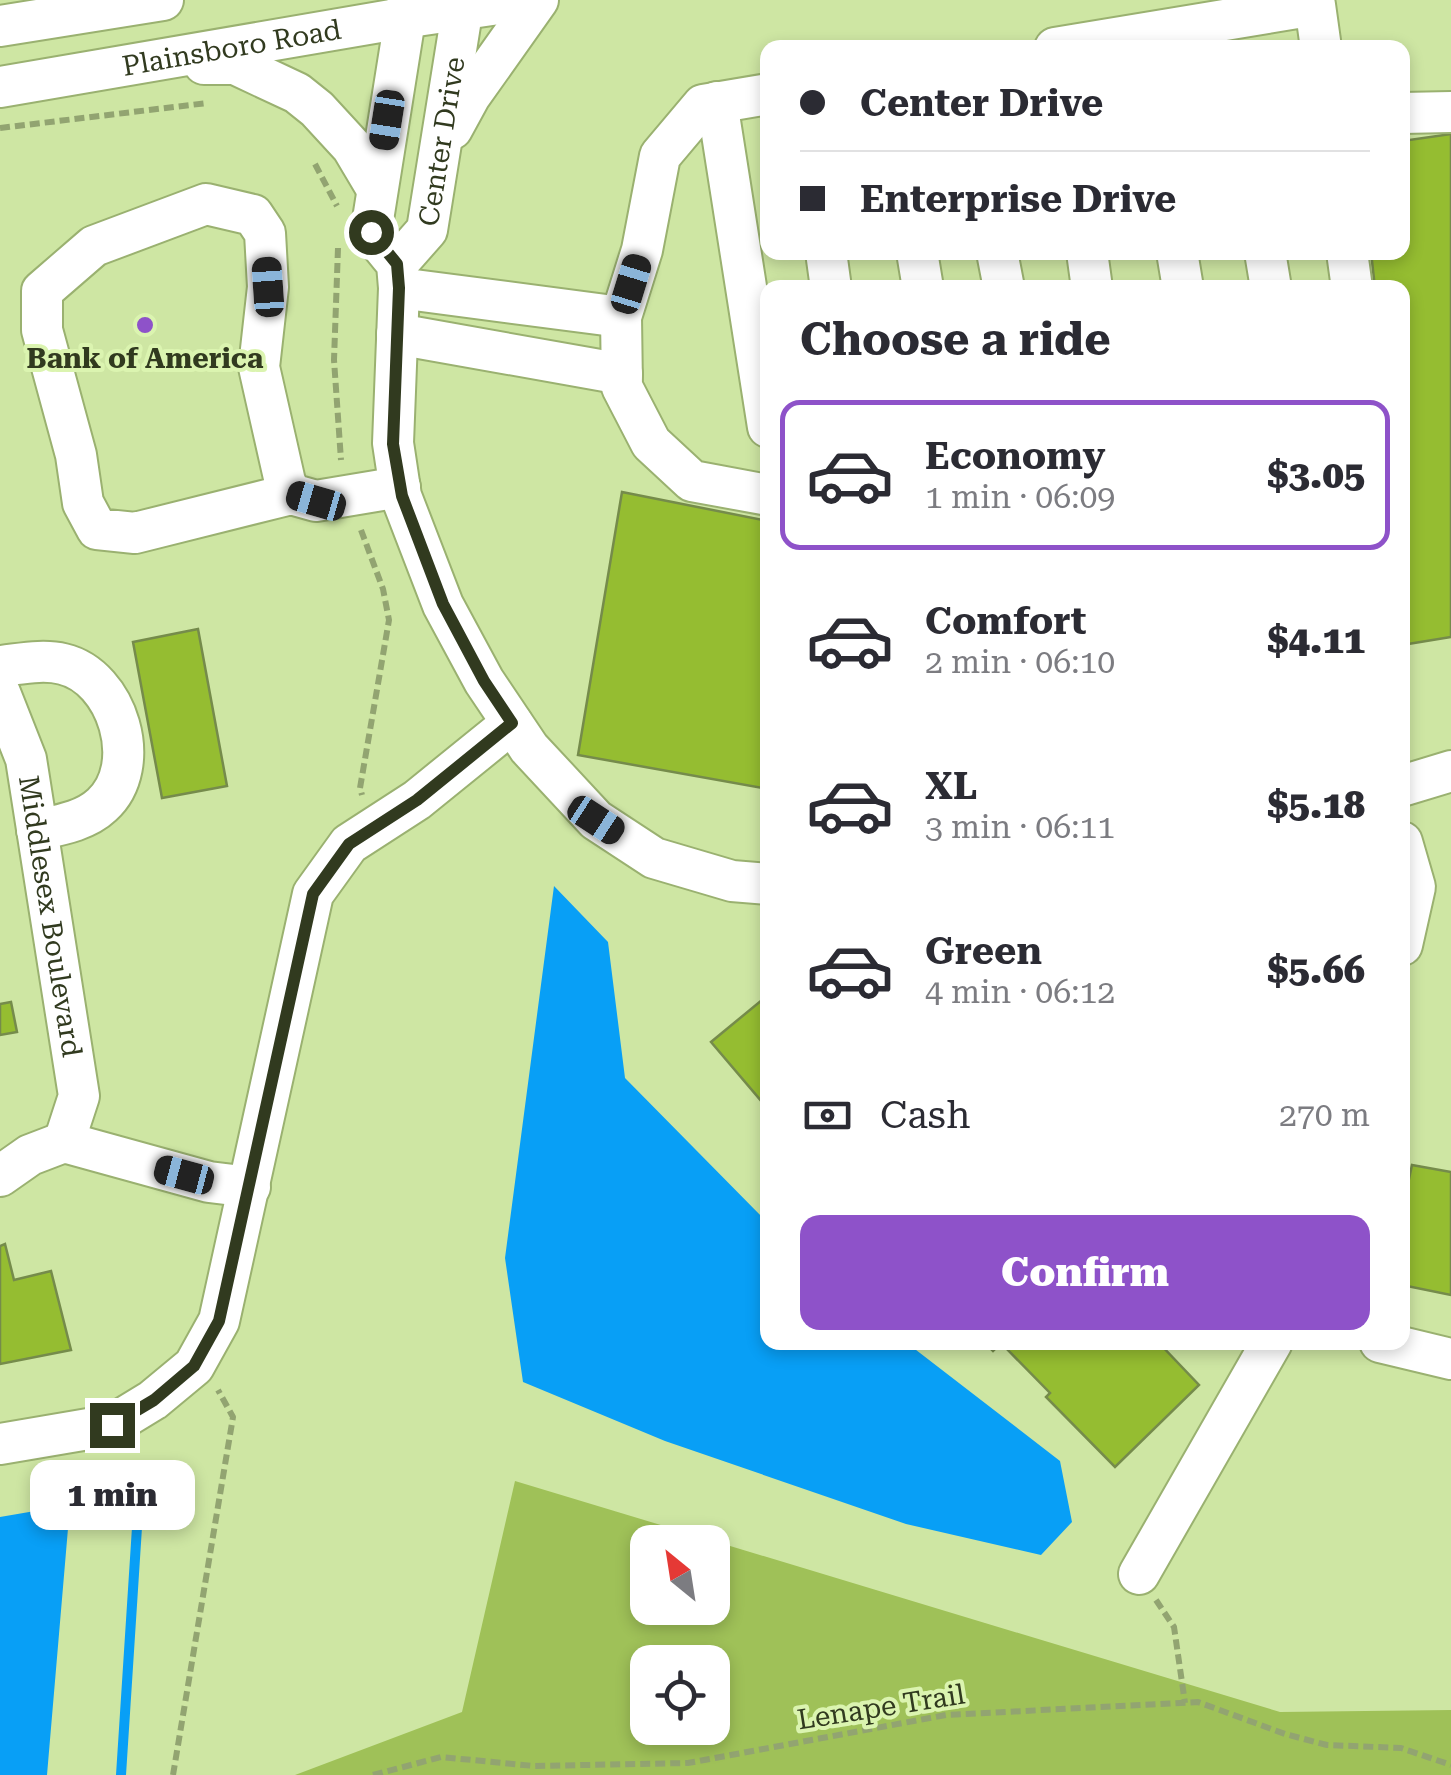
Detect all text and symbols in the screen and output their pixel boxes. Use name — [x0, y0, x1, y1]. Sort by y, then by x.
street label: Plainsboro Road — [120, 12, 344, 82]
street label: Center Drive — [411, 54, 471, 228]
text: Center Drive — [860, 81, 1103, 125]
car — [367, 88, 407, 152]
text: Enterprise Drive — [860, 177, 1176, 221]
route start — [349, 210, 394, 255]
car — [608, 251, 654, 317]
car — [251, 256, 285, 318]
text: Choose a ride — [800, 313, 1111, 366]
marker: Bank of America — [134, 314, 156, 336]
place label: Bank of America — [27, 342, 264, 375]
icon: car — [805, 430, 895, 520]
text: Economy — [925, 434, 1105, 478]
text: $3.05 — [1267, 453, 1365, 497]
car — [283, 478, 349, 524]
text: 1 min · 06:09 — [925, 478, 1115, 516]
icon: car — [805, 595, 895, 685]
text: Comfort — [925, 599, 1086, 643]
text: $4.11 — [1267, 618, 1365, 662]
text: 2 min · 06:10 — [925, 643, 1115, 681]
icon: car — [805, 760, 895, 850]
text: XL — [925, 764, 977, 808]
street label: Middlesex Boulevard — [12, 773, 89, 1059]
text: $5.18 — [1267, 783, 1365, 827]
car — [563, 791, 629, 849]
text: 3 min · 06:11 — [925, 808, 1115, 846]
icon: car — [805, 925, 895, 1015]
text: Green — [925, 929, 1042, 973]
text: $5.66 — [1267, 948, 1365, 992]
text: 4 min · 06:12 — [925, 973, 1115, 1011]
icon: cash — [800, 1088, 855, 1143]
text: Cash — [880, 1093, 970, 1137]
text: 270 m — [1279, 1096, 1370, 1134]
car — [151, 1153, 217, 1197]
button: Confirm — [800, 1215, 1370, 1330]
route end — [90, 1403, 135, 1448]
callout: 1 min — [29, 1460, 194, 1530]
text: 1 min — [68, 1476, 157, 1514]
north arrow — [630, 1525, 730, 1625]
map controls — [630, 1525, 730, 1745]
button: locate — [630, 1645, 730, 1745]
street label: Lenape Trail — [795, 1677, 968, 1737]

